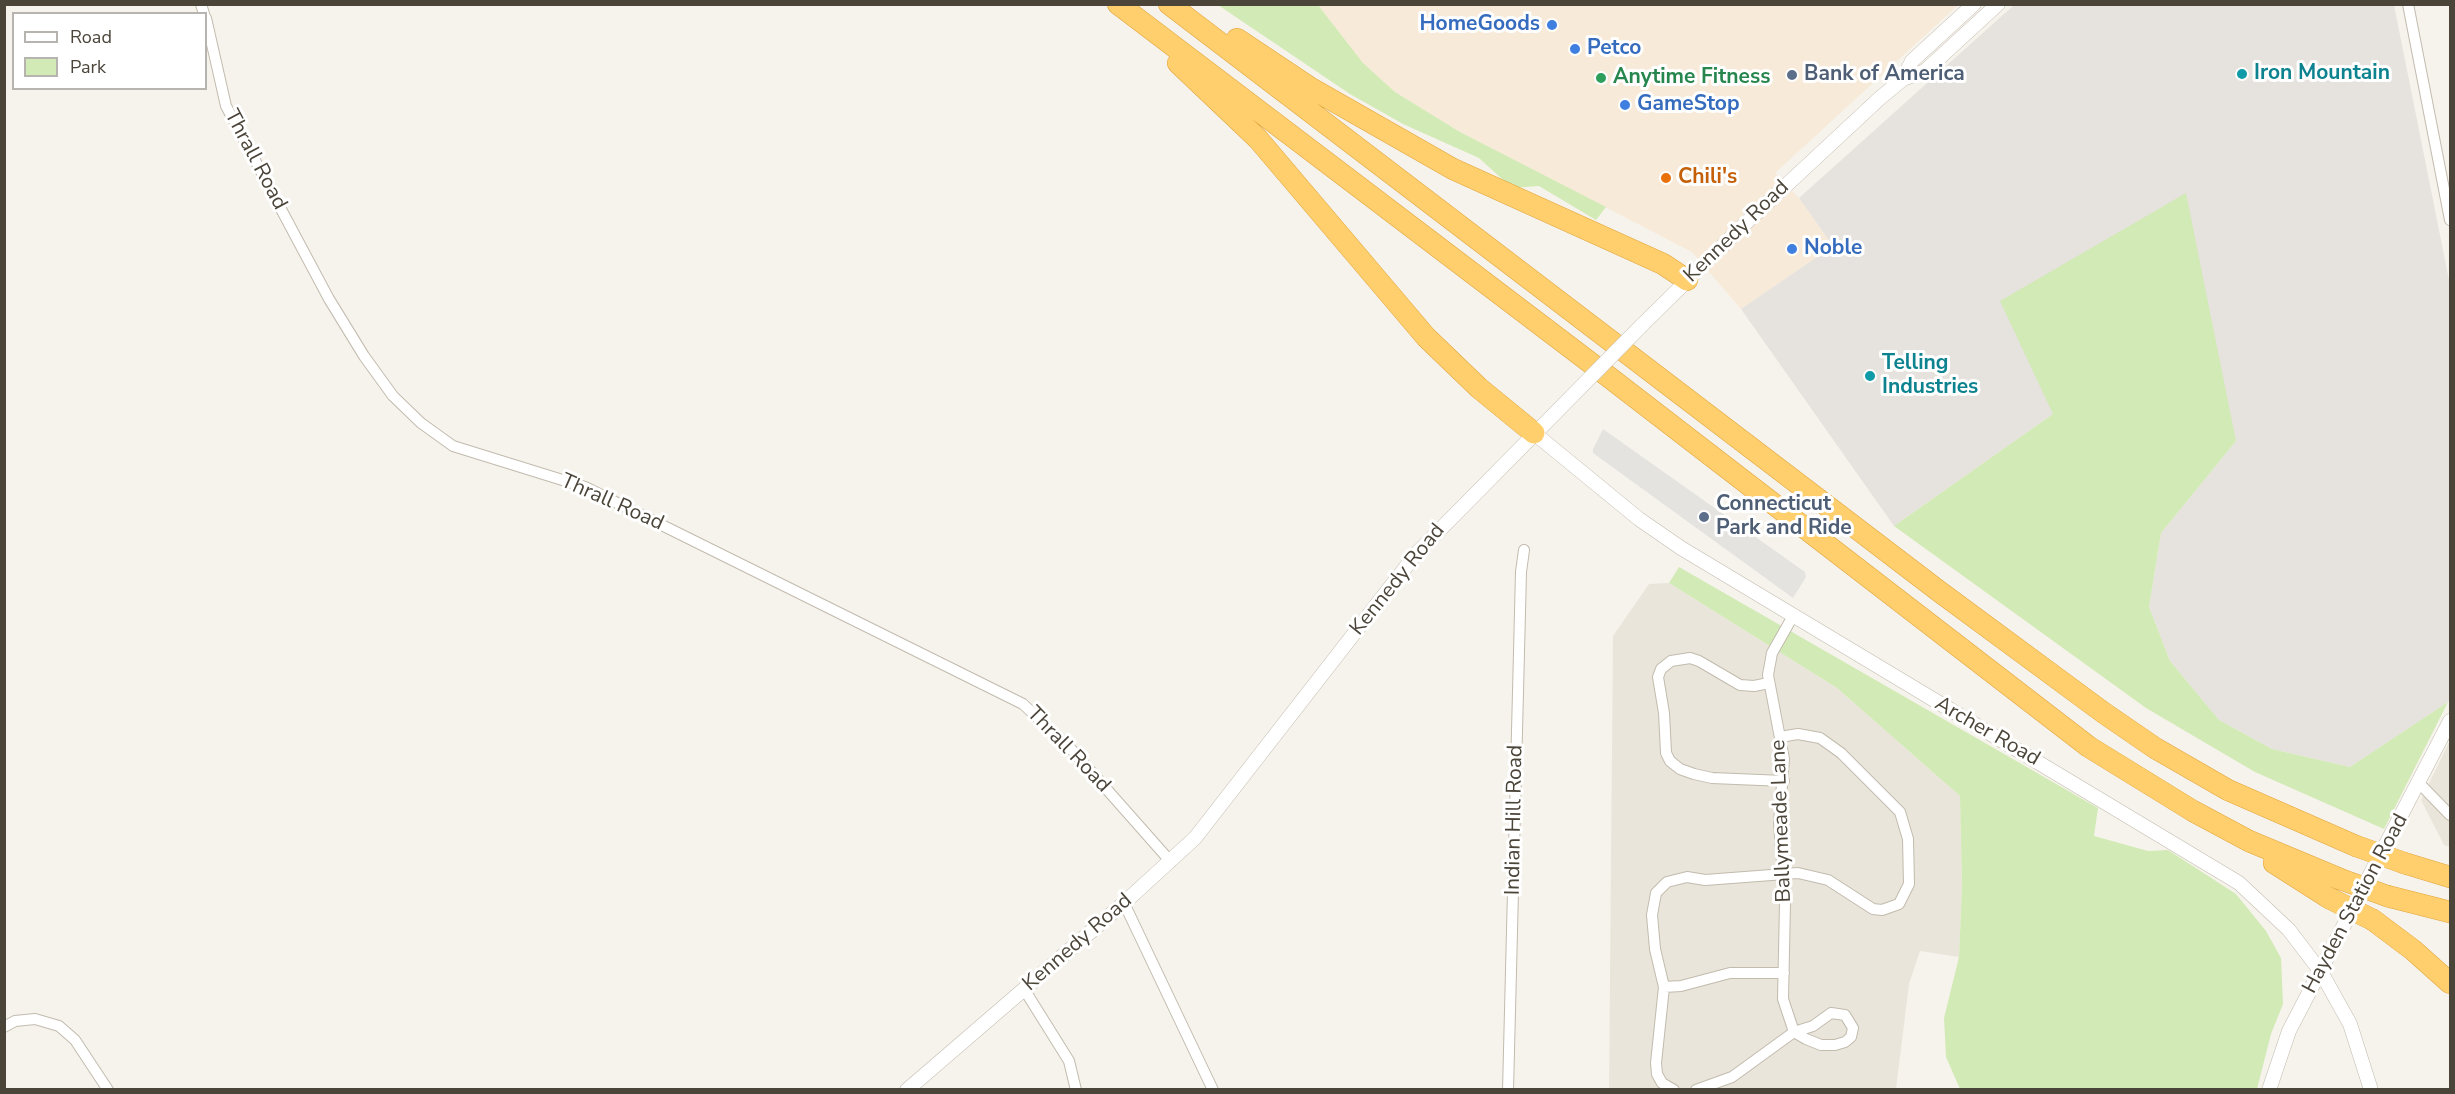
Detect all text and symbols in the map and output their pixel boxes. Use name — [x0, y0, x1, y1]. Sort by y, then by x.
legend — [12, 12, 207, 90]
place label: HomeGoods — [1419, 12, 1540, 38]
marker: HomeGoods — [1545, 18, 1559, 32]
text: Road — [70, 25, 112, 49]
place label: Petco — [1587, 36, 1641, 62]
marker: Petco — [1568, 42, 1582, 56]
text: Park — [70, 55, 106, 79]
place label: Iron Mountain — [2254, 61, 2390, 87]
place label: Bank of America — [1804, 62, 1965, 88]
place label: Anytime Fitness — [1613, 65, 1770, 91]
marker: Iron Mountain — [2235, 67, 2249, 81]
marker: Bank of America — [1785, 68, 1799, 82]
marker: Anytime Fitness — [1594, 71, 1608, 85]
place label: GameStop — [1637, 92, 1740, 118]
marker: GameStop — [1618, 98, 1632, 112]
street label: Thrall Road — [218, 106, 292, 214]
place label: Chili's — [1678, 165, 1737, 191]
marker: Chili's — [1659, 171, 1673, 185]
street label: Kennedy Road — [1679, 176, 1795, 288]
place label: Noble — [1804, 236, 1862, 262]
marker: Noble — [1785, 242, 1799, 256]
place label: Telling Industries — [1882, 351, 1978, 401]
marker: Telling Industries — [1863, 369, 1877, 383]
street label: Thrall Road — [557, 469, 667, 537]
place label: Connecticut Park and Ride — [1716, 492, 1852, 542]
marker: Connecticut Park and Ride — [1697, 510, 1711, 524]
street label: Kennedy Road — [1345, 519, 1451, 641]
street label: Archer Road — [1930, 692, 2044, 772]
street label: Thrall Road — [1021, 702, 1115, 798]
street label: Ballymeade Lane — [1767, 739, 1797, 903]
street label: Indian Hill Road — [1501, 745, 1529, 895]
street label: Hayden Station Road — [2298, 810, 2414, 998]
street label: Kennedy Road — [1018, 889, 1138, 997]

